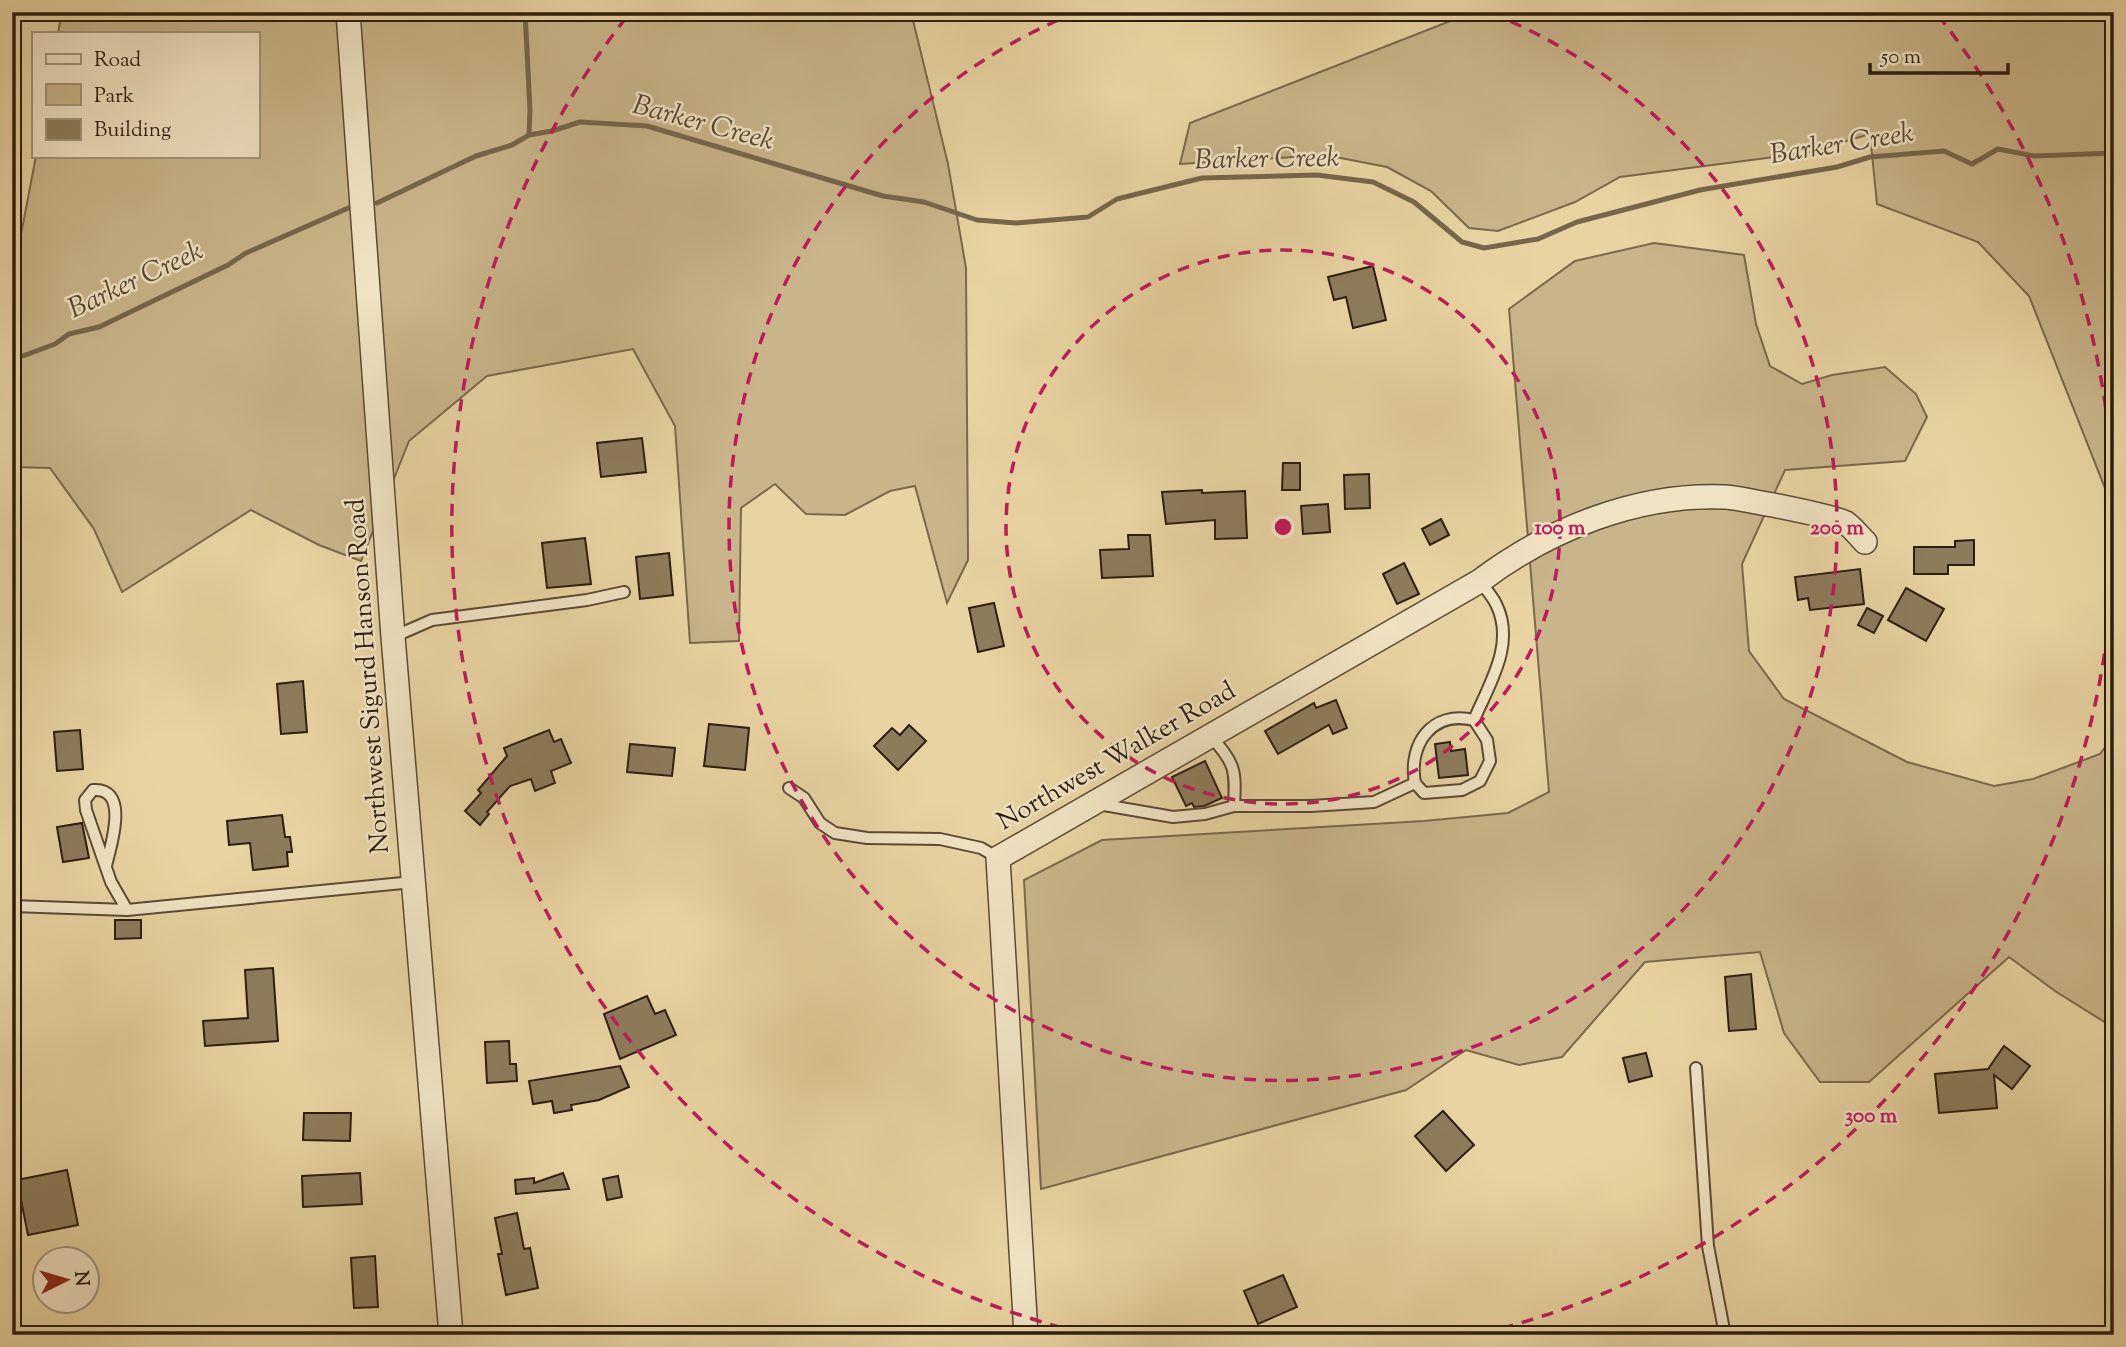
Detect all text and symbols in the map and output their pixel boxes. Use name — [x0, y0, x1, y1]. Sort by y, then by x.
legend — [32, 32, 259, 158]
scale bar — [1870, 32, 2009, 76]
text: 50 m — [1880, 43, 1921, 73]
text: Road — [94, 46, 141, 76]
text: Park — [94, 82, 135, 112]
water label: Barker Creek — [628, 86, 778, 162]
water label: Barker Creek — [1767, 114, 1917, 176]
text: Building — [94, 116, 171, 146]
water label: Barker Creek — [1194, 139, 1340, 181]
water label: Barker Creek — [62, 232, 210, 330]
street label: Northwest Sigurd Hanson Road — [338, 497, 400, 855]
text: 100 m — [1535, 514, 1586, 544]
text: 200 m — [1810, 514, 1865, 544]
centre of rings — [1271, 515, 1295, 539]
street label: Northwest Walker Road — [991, 673, 1243, 841]
text: 300 m — [1845, 1102, 1898, 1132]
north arrow — [32, 1246, 102, 1316]
text: N — [66, 1270, 95, 1287]

